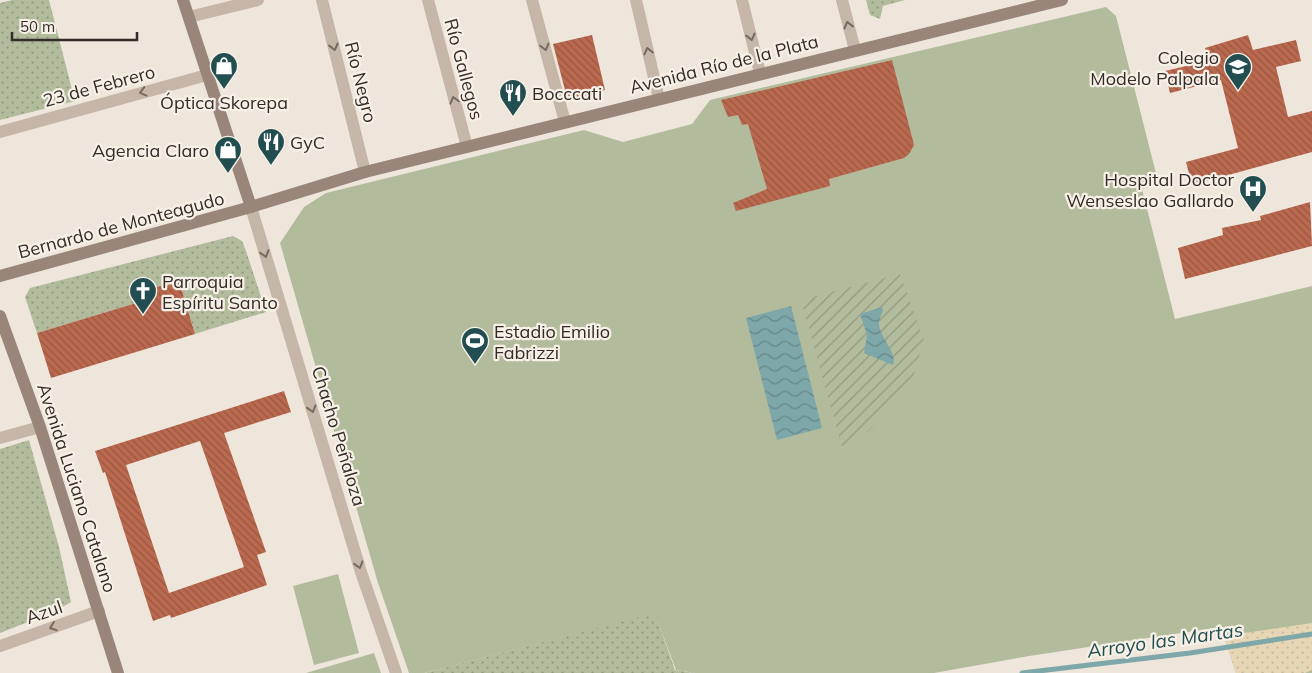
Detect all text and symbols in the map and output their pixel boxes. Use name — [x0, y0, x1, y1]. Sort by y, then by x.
scale bar — [12, 10, 138, 42]
street label: Río Gallegos — [439, 16, 489, 122]
text: 50 m — [20, 17, 55, 36]
one-way arrow — [843, 20, 854, 29]
street label: Avenida Río de la Plata — [627, 29, 821, 99]
one-way arrow — [745, 32, 756, 41]
street label: Río Negro — [340, 39, 382, 125]
one-way arrow — [328, 43, 339, 52]
one-way arrow — [539, 43, 550, 52]
place label: Colegio Modelo Palpala — [1090, 46, 1219, 90]
one-way arrow — [643, 47, 654, 56]
shop icon: Óptica Skorepa — [209, 51, 239, 90]
school or university icon: Colegio Modelo Palpala — [1223, 52, 1253, 91]
street label: 23 de Febrero — [41, 60, 157, 112]
restaurant icon: Bocccati — [498, 78, 528, 117]
place label: Bocccati — [532, 82, 602, 105]
one-way arrow — [139, 87, 148, 97]
place label: Óptica Skorepa — [160, 91, 288, 114]
one-way arrow — [450, 96, 460, 104]
restaurant icon: GyC — [256, 127, 286, 166]
place label: GyC — [290, 131, 325, 154]
shop icon: Agencia Claro — [213, 135, 243, 174]
place label: Agencia Claro — [92, 139, 209, 162]
place label: Hospital Doctor Wenseslao Gallardo — [1066, 168, 1234, 212]
hospital icon: Hospital Doctor Wenseslao Gallardo — [1238, 174, 1268, 213]
street label: Bernardo de Monteagudo — [15, 186, 227, 264]
one-way arrow — [260, 249, 270, 258]
place label: Parroquia Espíritu Santo — [162, 270, 278, 314]
church icon: Parroquia Espíritu Santo — [128, 276, 158, 315]
place label: Estadio Emilio Fabrizzi — [494, 320, 610, 364]
sports icon: Estadio Emilio Fabrizzi — [460, 326, 490, 365]
street label: Chacho Peñaloza — [307, 363, 371, 509]
street label: Avenida Luciano Catalano — [32, 381, 122, 595]
one-way arrow — [307, 405, 317, 413]
one-way arrow — [354, 560, 364, 569]
street label: Azul — [23, 595, 65, 629]
water label: Arroyo las Martas — [1085, 617, 1244, 663]
one-way arrow — [49, 621, 58, 631]

